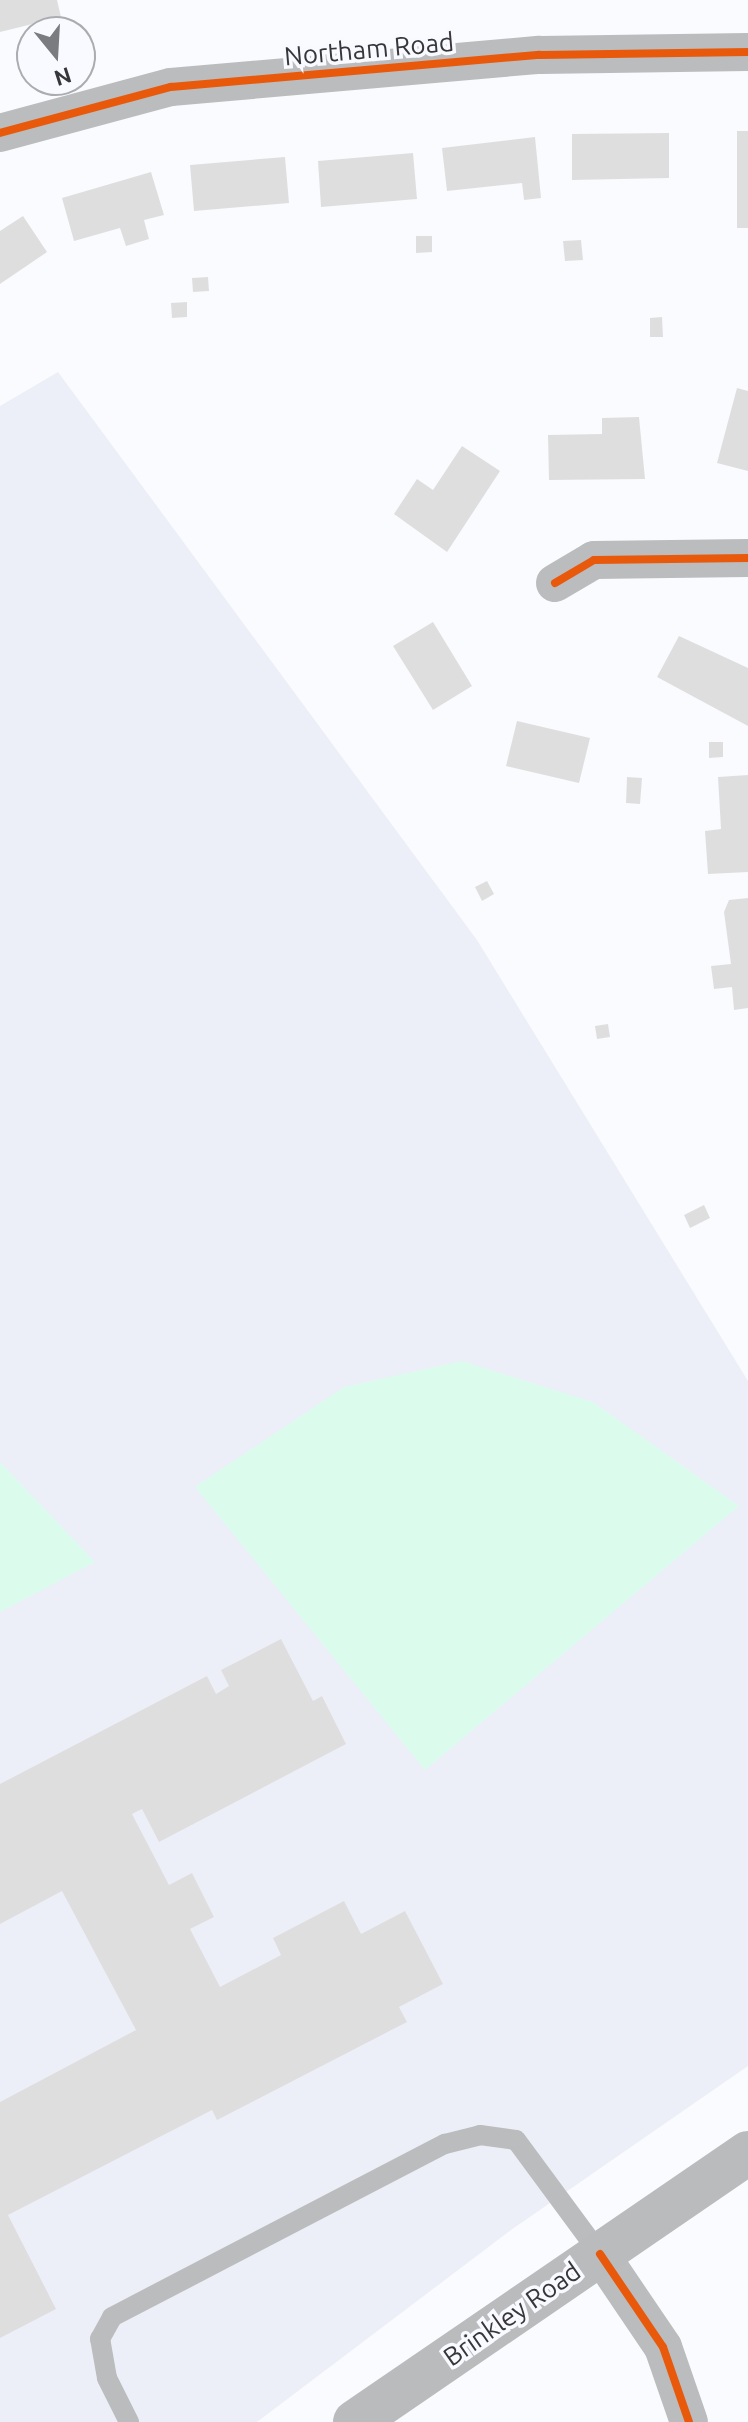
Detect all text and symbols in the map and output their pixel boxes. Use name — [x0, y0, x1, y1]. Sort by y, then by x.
north arrow — [16, 16, 96, 96]
street label: Northam Road — [283, 26, 455, 72]
text: N — [51, 63, 75, 92]
street label: Brinkley Road — [437, 2255, 587, 2373]

